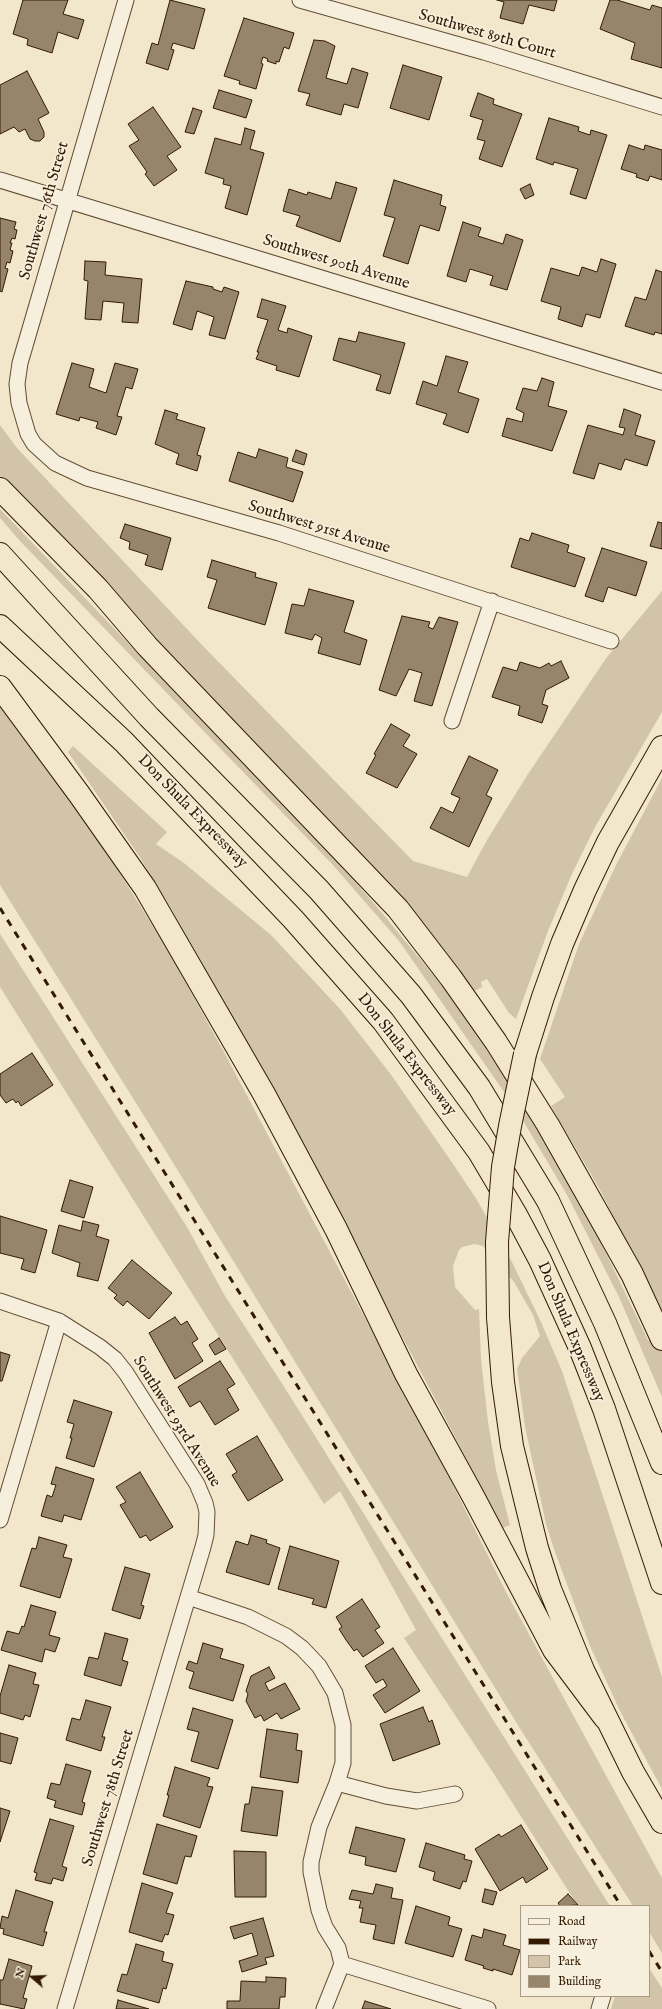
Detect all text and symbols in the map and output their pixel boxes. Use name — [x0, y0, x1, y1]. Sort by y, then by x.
street label: Southwest 89th Court — [416, 6, 558, 64]
street label: Southwest 76th Street — [16, 140, 74, 282]
street label: Southwest 90th Avenue — [260, 232, 412, 294]
street label: Southwest 91st Avenue — [246, 497, 392, 559]
street label: Don Shula Expressway — [133, 751, 251, 873]
street label: Don Shula Expressway — [352, 990, 460, 1120]
street label: Don Shula Expressway — [532, 1259, 608, 1405]
street label: Southwest 93rd Avenue — [128, 1353, 224, 1491]
street label: Southwest 78th Street — [79, 1727, 139, 1869]
legend — [520, 1905, 650, 1997]
text: Road — [558, 1914, 585, 1929]
text: Railway — [558, 1934, 597, 1949]
text: Park — [558, 1954, 581, 1969]
north arrow — [12, 1957, 52, 1997]
text: N — [12, 1966, 29, 1980]
text: Building — [558, 1974, 601, 1989]

